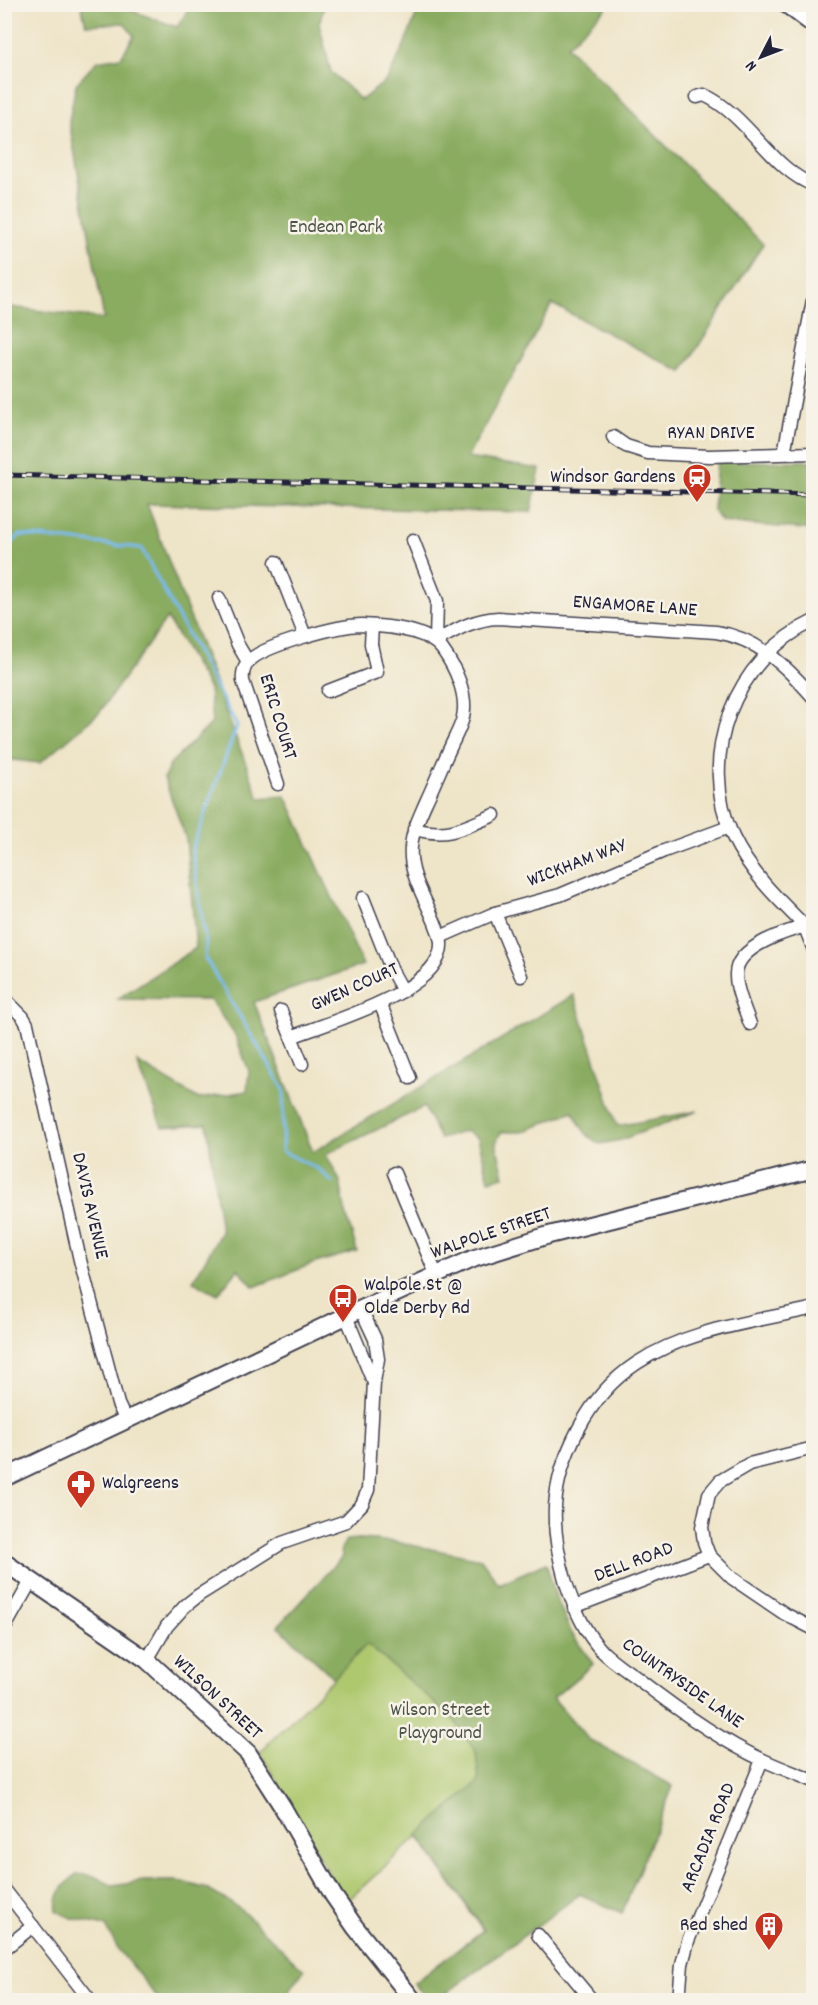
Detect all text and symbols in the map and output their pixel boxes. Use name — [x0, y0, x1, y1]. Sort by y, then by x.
north arrow — [731, 27, 791, 87]
text: N — [740, 55, 763, 76]
park label: Endean Park — [289, 214, 383, 242]
street label: RYAN DRIVE — [667, 420, 755, 448]
station icon: Windsor Gardens — [681, 462, 713, 504]
place label: Windsor Gardens — [550, 464, 676, 492]
street label: ENGAMORE LANE — [572, 589, 698, 625]
street label: ERIC COURT — [251, 671, 303, 763]
street label: WICKHAM WAY — [523, 832, 631, 896]
street label: GWEN COURT — [306, 956, 404, 1020]
street label: DAVIS AVENUE — [63, 1150, 115, 1262]
street label: WALPOLE STREET — [427, 1200, 555, 1268]
place label: Walpole St @ Olde Derby Rd — [364, 1272, 470, 1323]
bus stop icon: Walpole St @ Olde Derby Rd — [327, 1282, 359, 1324]
pharmacy icon: Walgreens — [65, 1468, 97, 1510]
place label: Walgreens — [102, 1470, 179, 1498]
street label: DELL ROAD — [590, 1535, 678, 1591]
street label: COUNTRYSIDE LANE — [615, 1632, 749, 1736]
street label: WILSON STREET — [166, 1649, 268, 1747]
park label: Wilson Street Playground — [390, 1697, 490, 1748]
street label: ARCADIA ROAD — [674, 1779, 744, 1897]
building icon: Red shed — [753, 1910, 785, 1952]
place label: Red shed — [680, 1912, 748, 1940]

